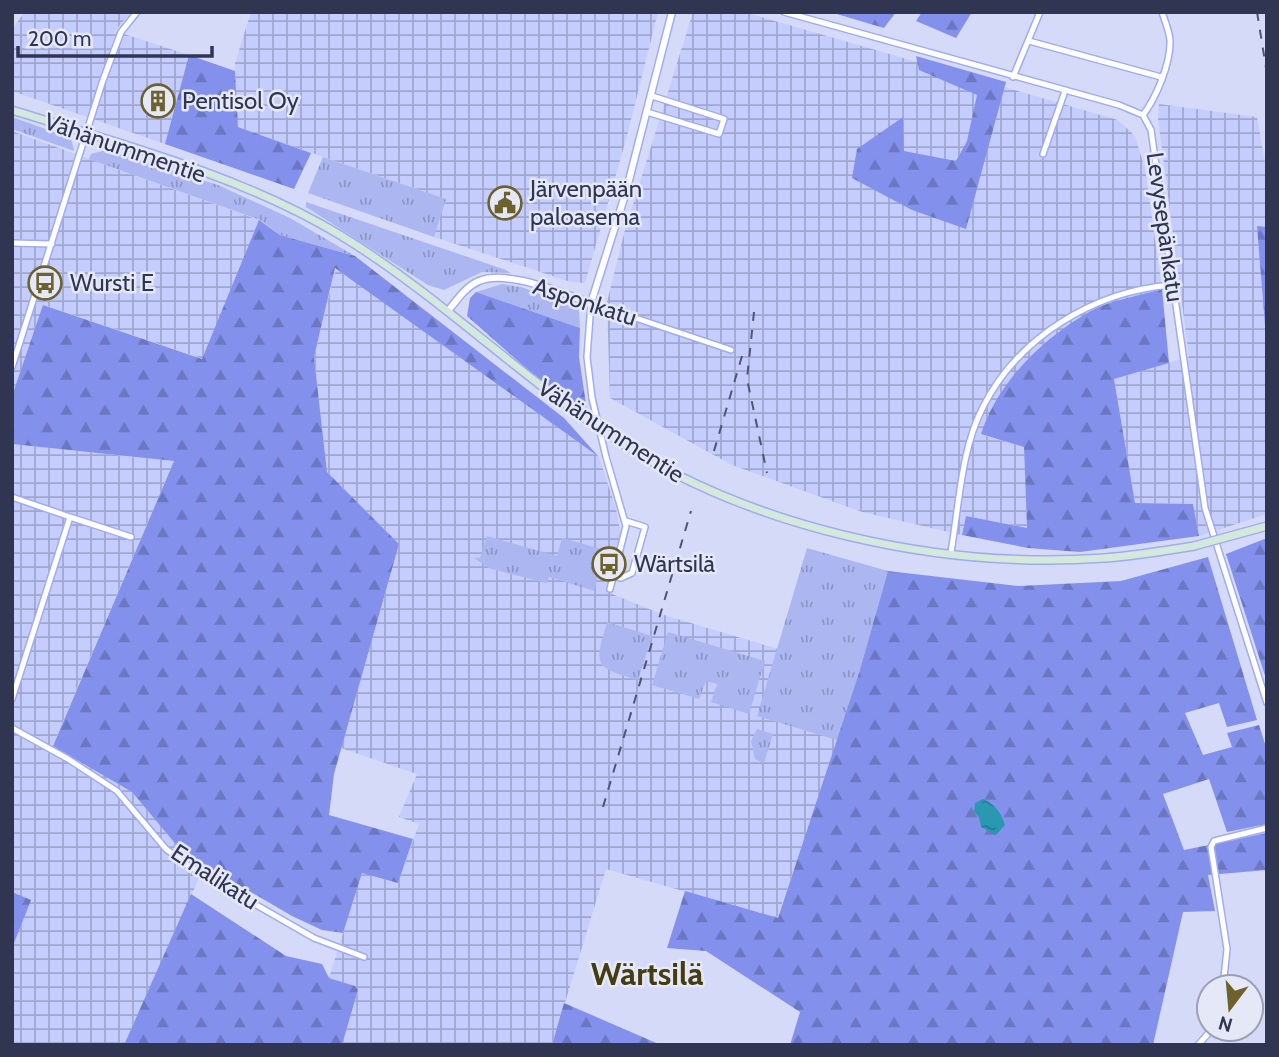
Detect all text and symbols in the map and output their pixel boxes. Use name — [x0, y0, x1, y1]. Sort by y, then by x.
scale bar — [18, 14, 212, 58]
text: 200 m — [28, 26, 91, 51]
building icon: Pentisol Oy — [139, 82, 177, 120]
place label: Pentisol Oy — [182, 86, 299, 115]
street label: Vähänummentie — [41, 106, 210, 189]
street label: Levysepänkatu — [1141, 150, 1190, 304]
place label: Järvenpään paloasema — [529, 174, 642, 231]
public building icon: Järvenpään paloasema — [486, 184, 524, 222]
bus stop icon: Wursti E — [26, 264, 64, 302]
place label: Wursti E — [70, 268, 154, 297]
street label: Asponkatu — [530, 271, 641, 332]
street label: Vähänummentie — [533, 372, 690, 489]
bus stop icon: Wärtsilä — [590, 545, 628, 583]
place label: Wärtsilä — [634, 549, 716, 578]
street label: Emalikatu — [166, 837, 265, 916]
district label: Wärtsilä — [591, 954, 703, 993]
north arrow — [1195, 973, 1265, 1043]
text: N — [1216, 1011, 1235, 1037]

